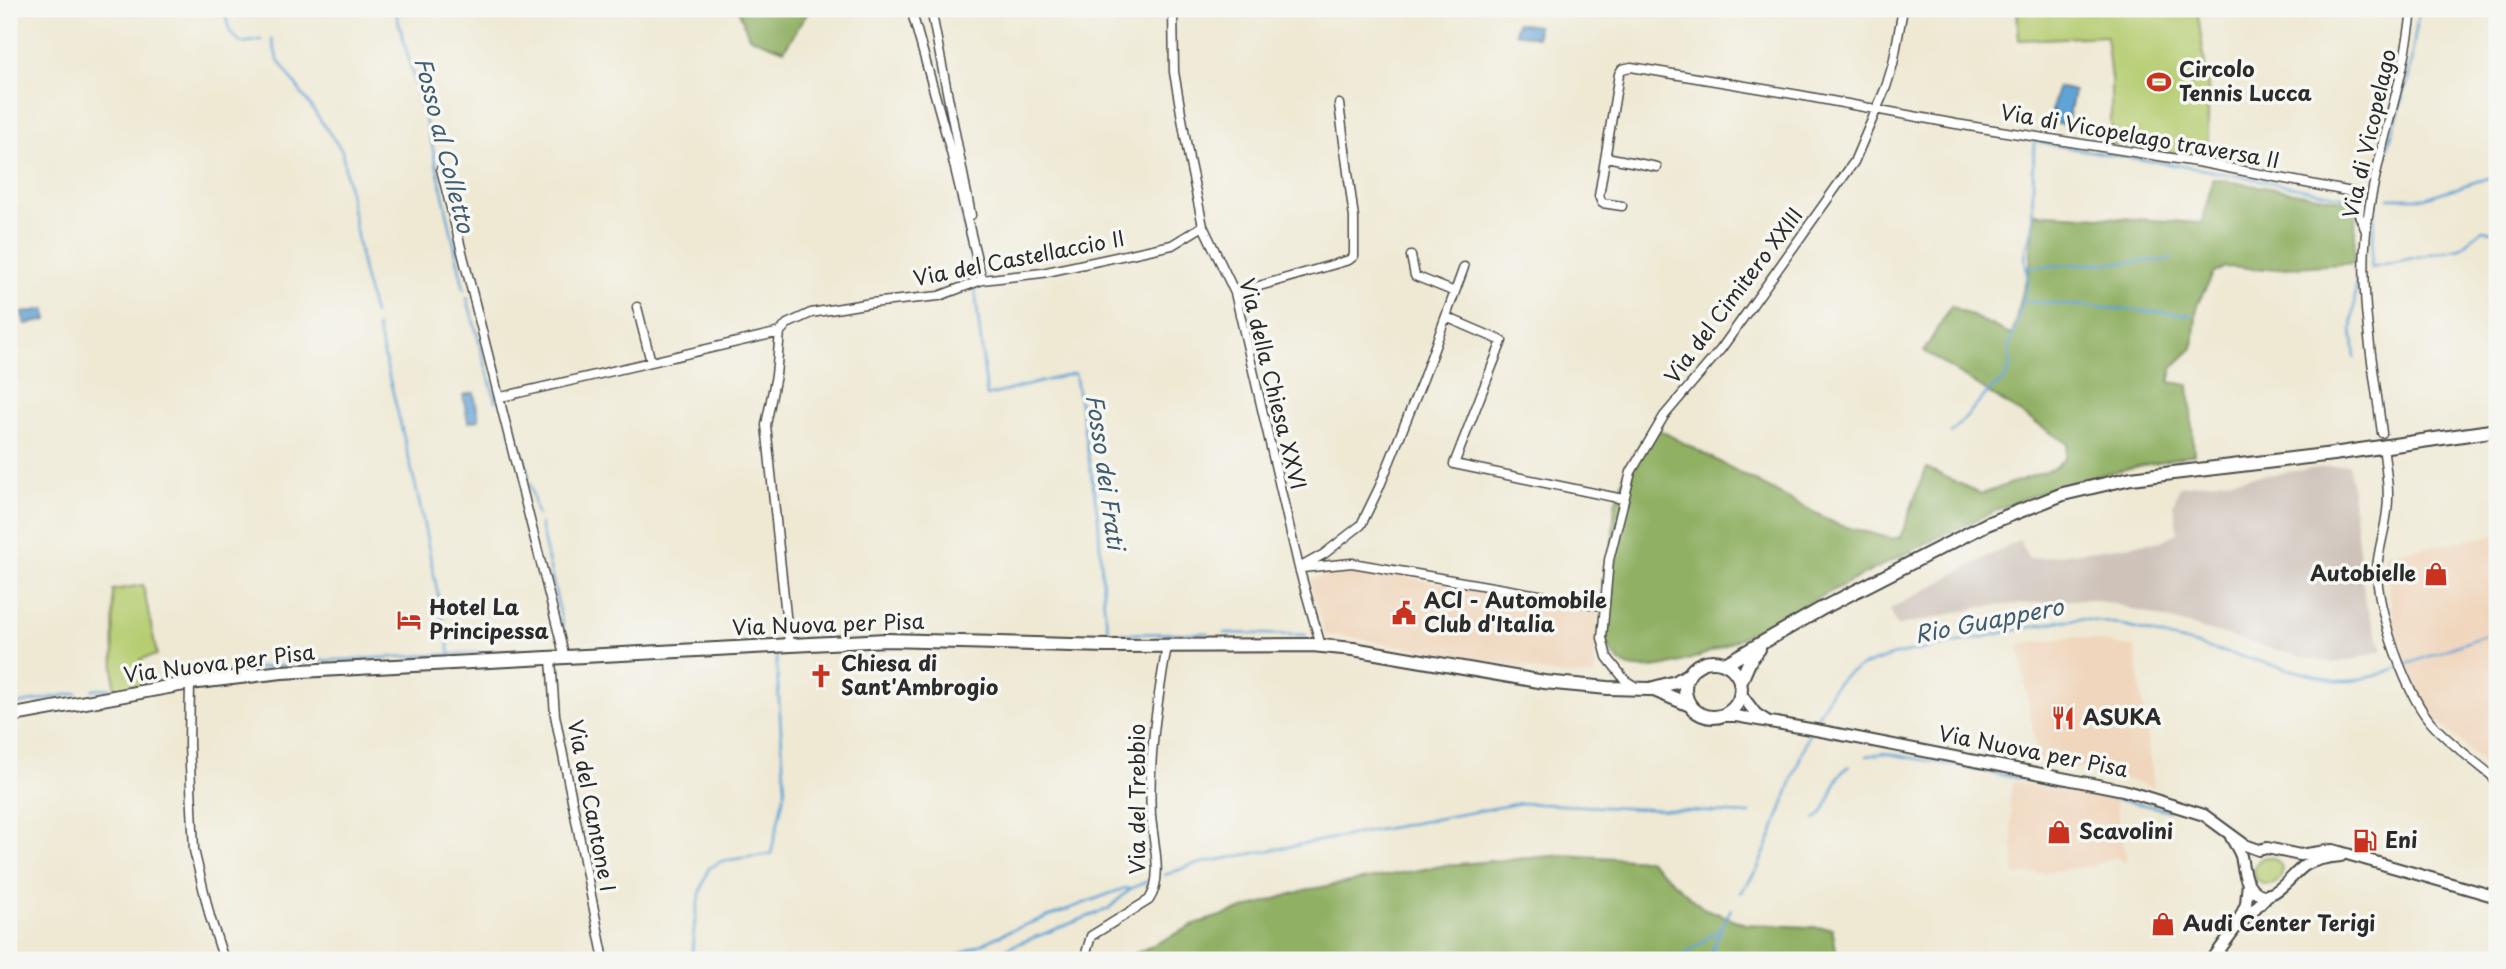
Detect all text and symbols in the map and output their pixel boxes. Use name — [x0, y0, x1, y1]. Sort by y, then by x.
street label: Via di Vicopelago — [2333, 46, 2403, 221]
place label: Circolo Tennis Lucca — [2179, 52, 2312, 108]
water label: Fosso al Colletto — [407, 53, 484, 237]
sports icon: Circolo Tennis Lucca — [2145, 68, 2173, 96]
street label: Via di Vicopelago traversa II — [1998, 95, 2283, 175]
street label: Via del Cimitero XXIII — [1655, 200, 1809, 390]
street label: Via del Castellaccio II — [910, 221, 1127, 293]
street label: Via della Chiesa XXVI — [1232, 274, 1316, 493]
water label: Fosso dei Frati — [1078, 392, 1135, 555]
place label: Autobielle — [2310, 556, 2416, 588]
shop icon: Autobielle — [2422, 560, 2450, 588]
place label: ACI - Automobile Club d'Italia — [1424, 583, 1607, 639]
water label: Rio Guappero — [1911, 588, 2067, 651]
place label: Hotel La Principessa — [429, 590, 549, 646]
public building icon: ACI - Automobile Club d'Italia — [1390, 599, 1418, 627]
street label: Via Nuova per Pisa — [731, 604, 925, 642]
hotel icon: Hotel La Principessa — [395, 606, 423, 634]
street label: Via Nuova per Pisa — [121, 634, 317, 690]
place label: Chiesa di Sant'Ambrogio — [841, 646, 998, 702]
church icon: Chiesa di Sant'Ambrogio — [807, 662, 835, 690]
place label: ASUKA — [2083, 700, 2162, 732]
restaurant icon: ASUKA — [2049, 704, 2077, 732]
street label: Via Nuova per Pisa — [1936, 716, 2131, 784]
street label: Via del Cantone I — [561, 717, 625, 894]
street label: Via del Trebbio — [1120, 724, 1152, 874]
place label: Scavolini — [2079, 814, 2173, 846]
shop icon: Scavolini — [2045, 818, 2073, 846]
place label: Eni — [2385, 823, 2418, 855]
fuel station icon: Eni — [2351, 827, 2379, 855]
place label: Audi Center Terigi — [2183, 906, 2375, 938]
shop icon: Audi Center Terigi — [2149, 910, 2177, 938]

